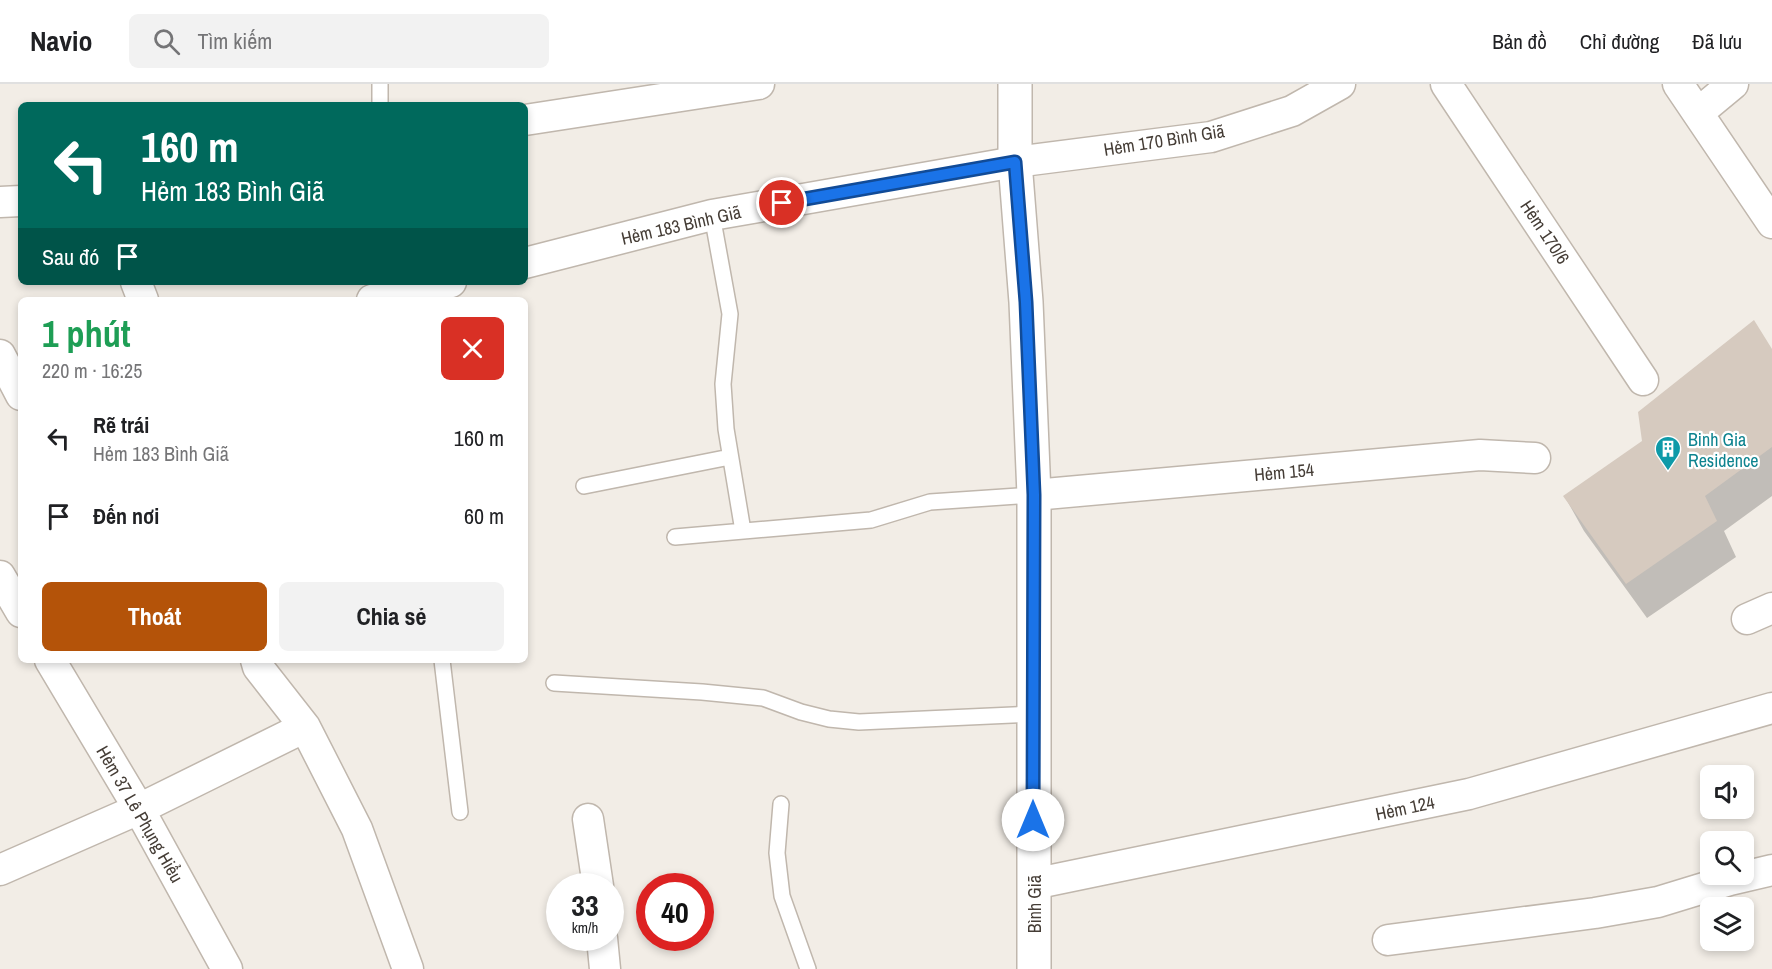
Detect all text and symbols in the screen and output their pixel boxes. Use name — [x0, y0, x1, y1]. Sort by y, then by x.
search box — [129, 14, 549, 68]
text: Navio — [30, 22, 93, 60]
icon: search — [150, 25, 183, 58]
text: Tìm kiếm — [198, 26, 272, 56]
text: Bản đồ — [1492, 27, 1547, 56]
text: Chỉ đường — [1580, 27, 1659, 56]
text: Đã lưu — [1692, 27, 1742, 56]
street label: Hẻm 170 Bình Giã — [1102, 118, 1226, 162]
text: 160 m — [141, 119, 239, 175]
icon: left — [42, 126, 120, 204]
text: Hẻm 183 Bình Giã — [141, 173, 324, 209]
pin — [756, 177, 807, 228]
icon: arrive — [765, 186, 798, 219]
street label: Hẻm 170/6 — [1514, 195, 1576, 269]
street label: Hẻm 183 Bình Giã — [619, 199, 743, 251]
icon: arrive — [111, 240, 144, 273]
text: Sau đó — [42, 242, 99, 272]
text: 1 phút — [42, 310, 131, 358]
button: close — [441, 317, 504, 380]
text: 220 m · 16:25 — [42, 357, 142, 384]
text: Rẽ trái — [93, 410, 149, 440]
icon: left — [42, 422, 75, 455]
text: 160 m — [454, 423, 504, 453]
place label: Binh Gia Residence — [1688, 427, 1759, 473]
building icon: Binh Gia Residence — [1653, 434, 1683, 472]
text: Hẻm 183 Bình Giã — [93, 440, 229, 467]
street label: Hẻm 154 — [1253, 457, 1315, 487]
icon: arrive — [42, 500, 75, 533]
text: Đến nơi — [93, 501, 159, 531]
text: 60 m — [464, 501, 504, 531]
button: Thoát — [42, 582, 267, 651]
button: Chia sẻ — [279, 582, 504, 651]
street label: Hẻm 37 Lê Phụng Hiểu — [91, 741, 189, 887]
map controls — [1700, 765, 1754, 951]
button: sound — [1700, 765, 1754, 819]
position arrow — [1001, 788, 1065, 852]
street label: Hẻm 124 — [1373, 790, 1437, 826]
button: search — [1700, 831, 1754, 885]
speed limit sign: 40 — [636, 873, 714, 951]
street label: Bình Giã — [1022, 875, 1047, 933]
text: 33 — [571, 885, 599, 925]
button: layers — [1700, 897, 1754, 951]
text: km/h — [572, 917, 598, 938]

